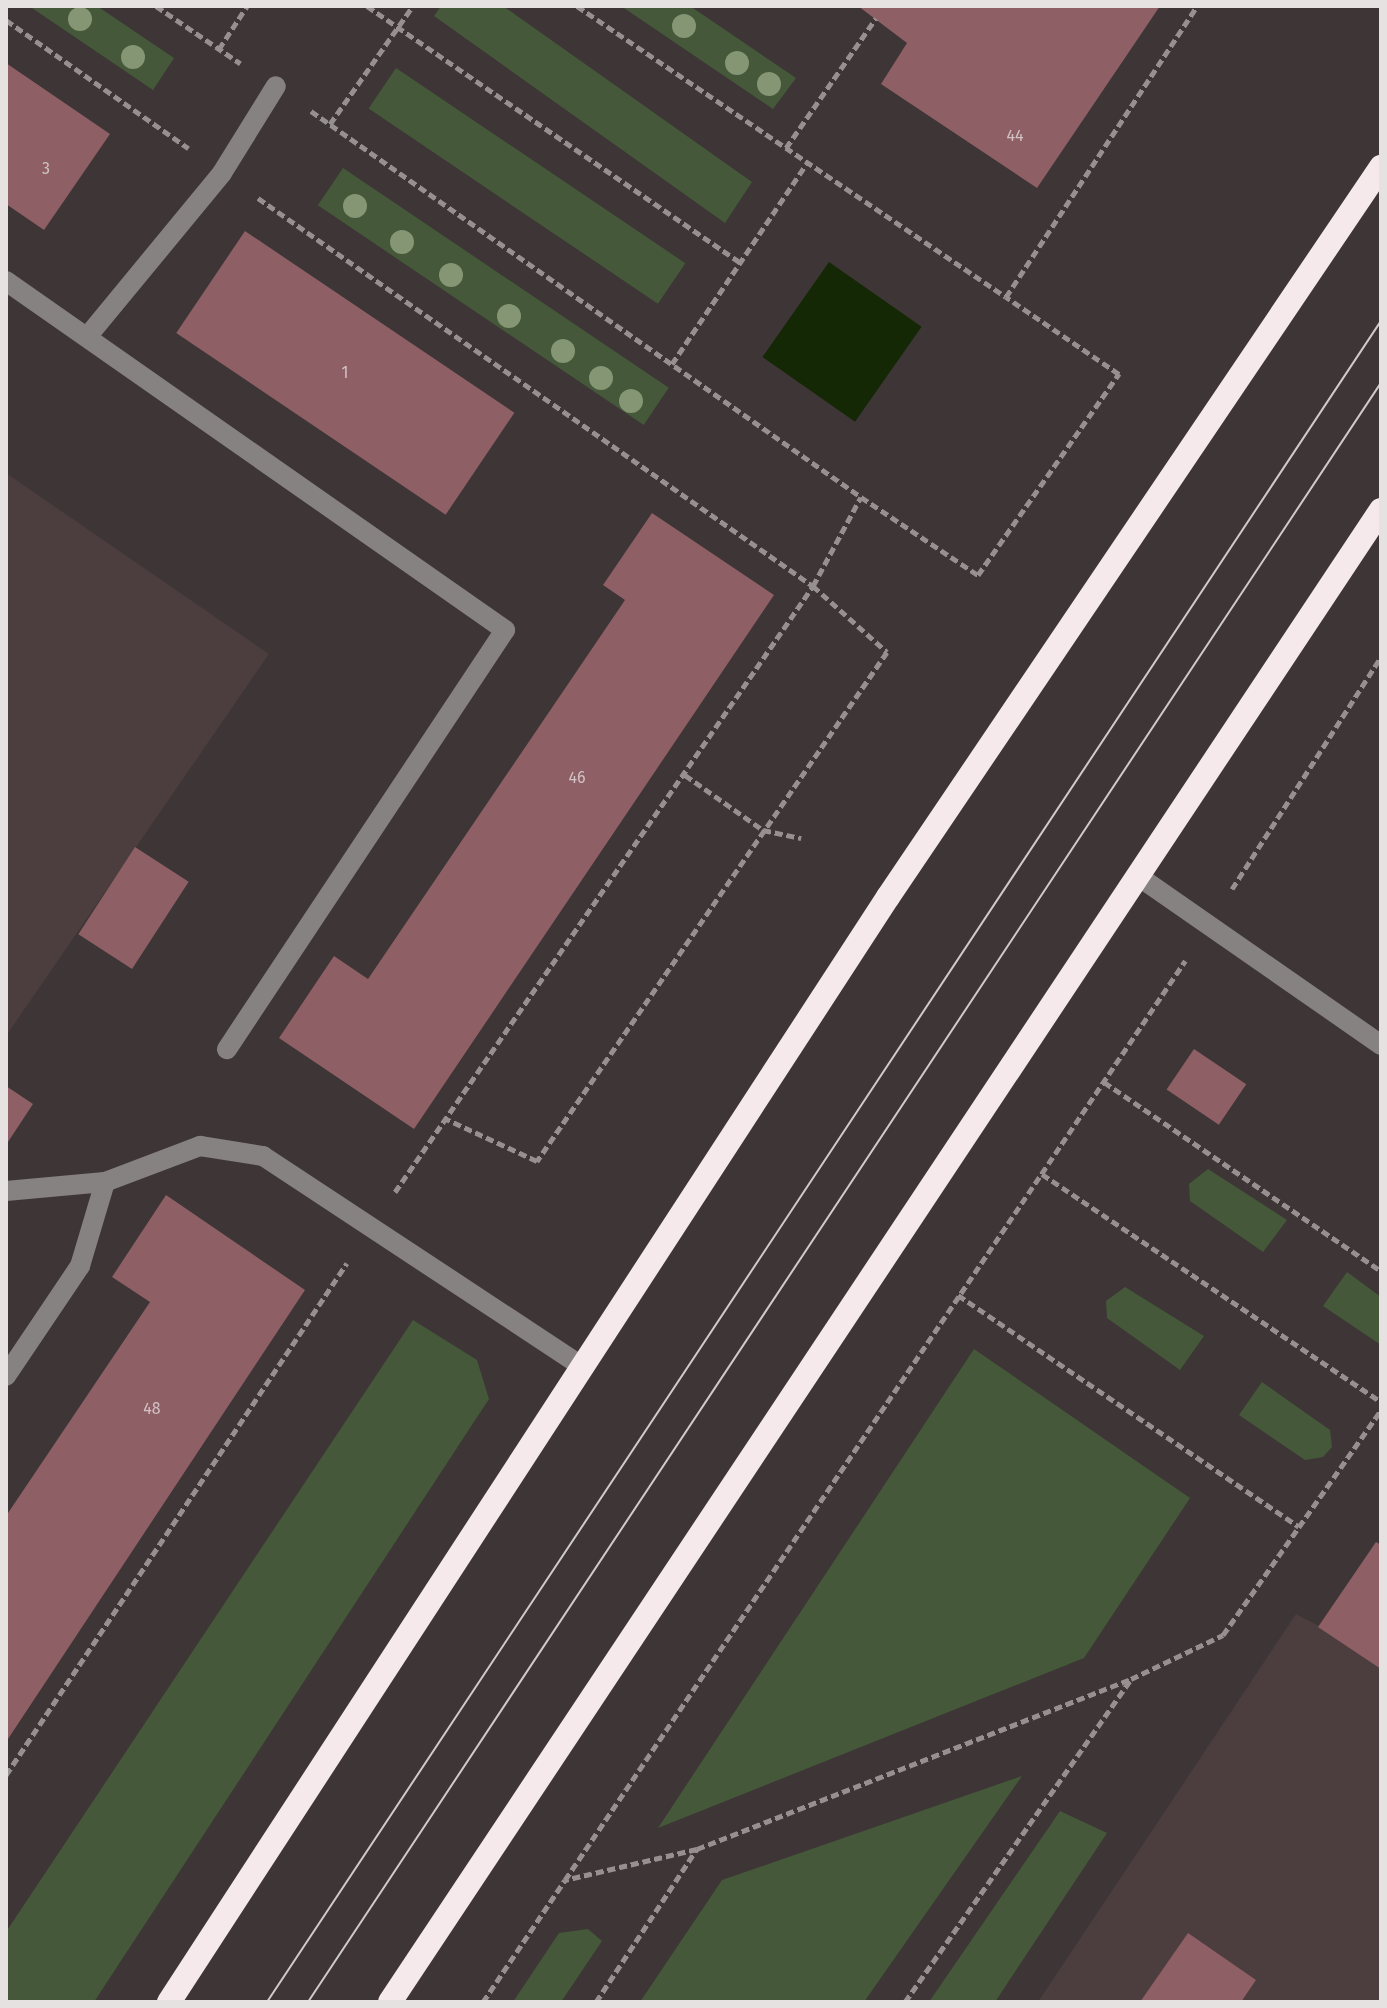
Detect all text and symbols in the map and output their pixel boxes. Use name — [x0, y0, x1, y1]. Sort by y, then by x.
house number: 44 — [1006, 126, 1024, 146]
house number: 3 — [42, 159, 50, 179]
house number: 1 — [342, 363, 348, 383]
house number: 46 — [568, 768, 586, 788]
house number: 48 — [143, 1399, 161, 1419]

